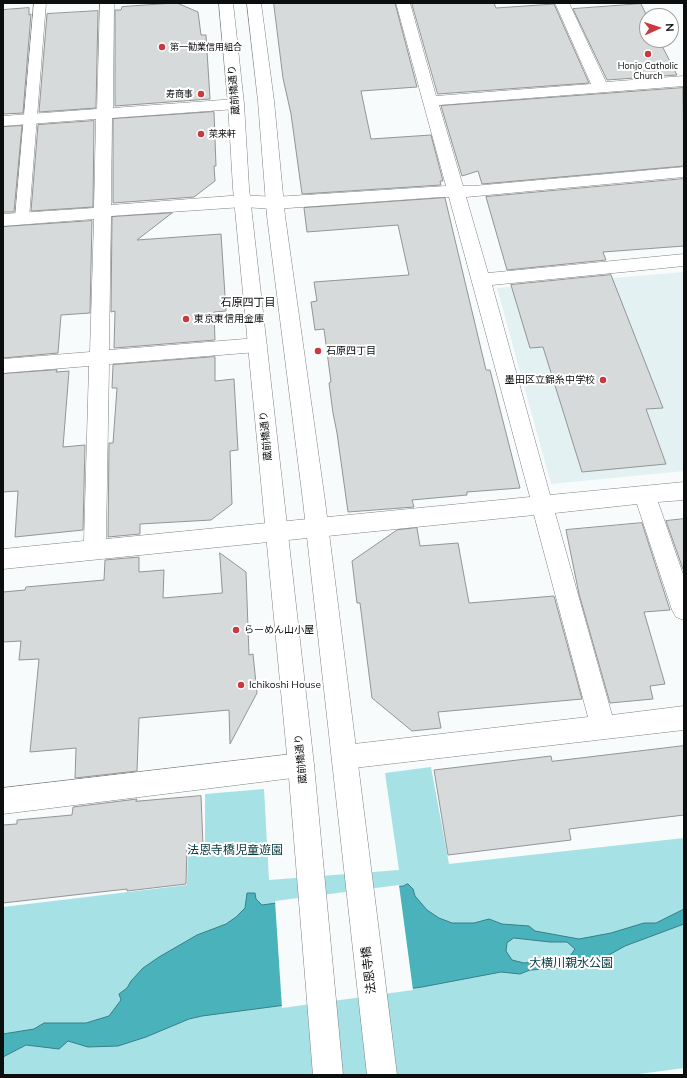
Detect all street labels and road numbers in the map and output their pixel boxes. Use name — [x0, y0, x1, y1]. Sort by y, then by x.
street label: 蔵前橋通り — [226, 65, 242, 115]
street label: 蔵前橋通り — [257, 411, 275, 461]
street label: 蔵前橋通り — [292, 734, 310, 784]
street label: 法恩寺橋 — [359, 945, 379, 995]

